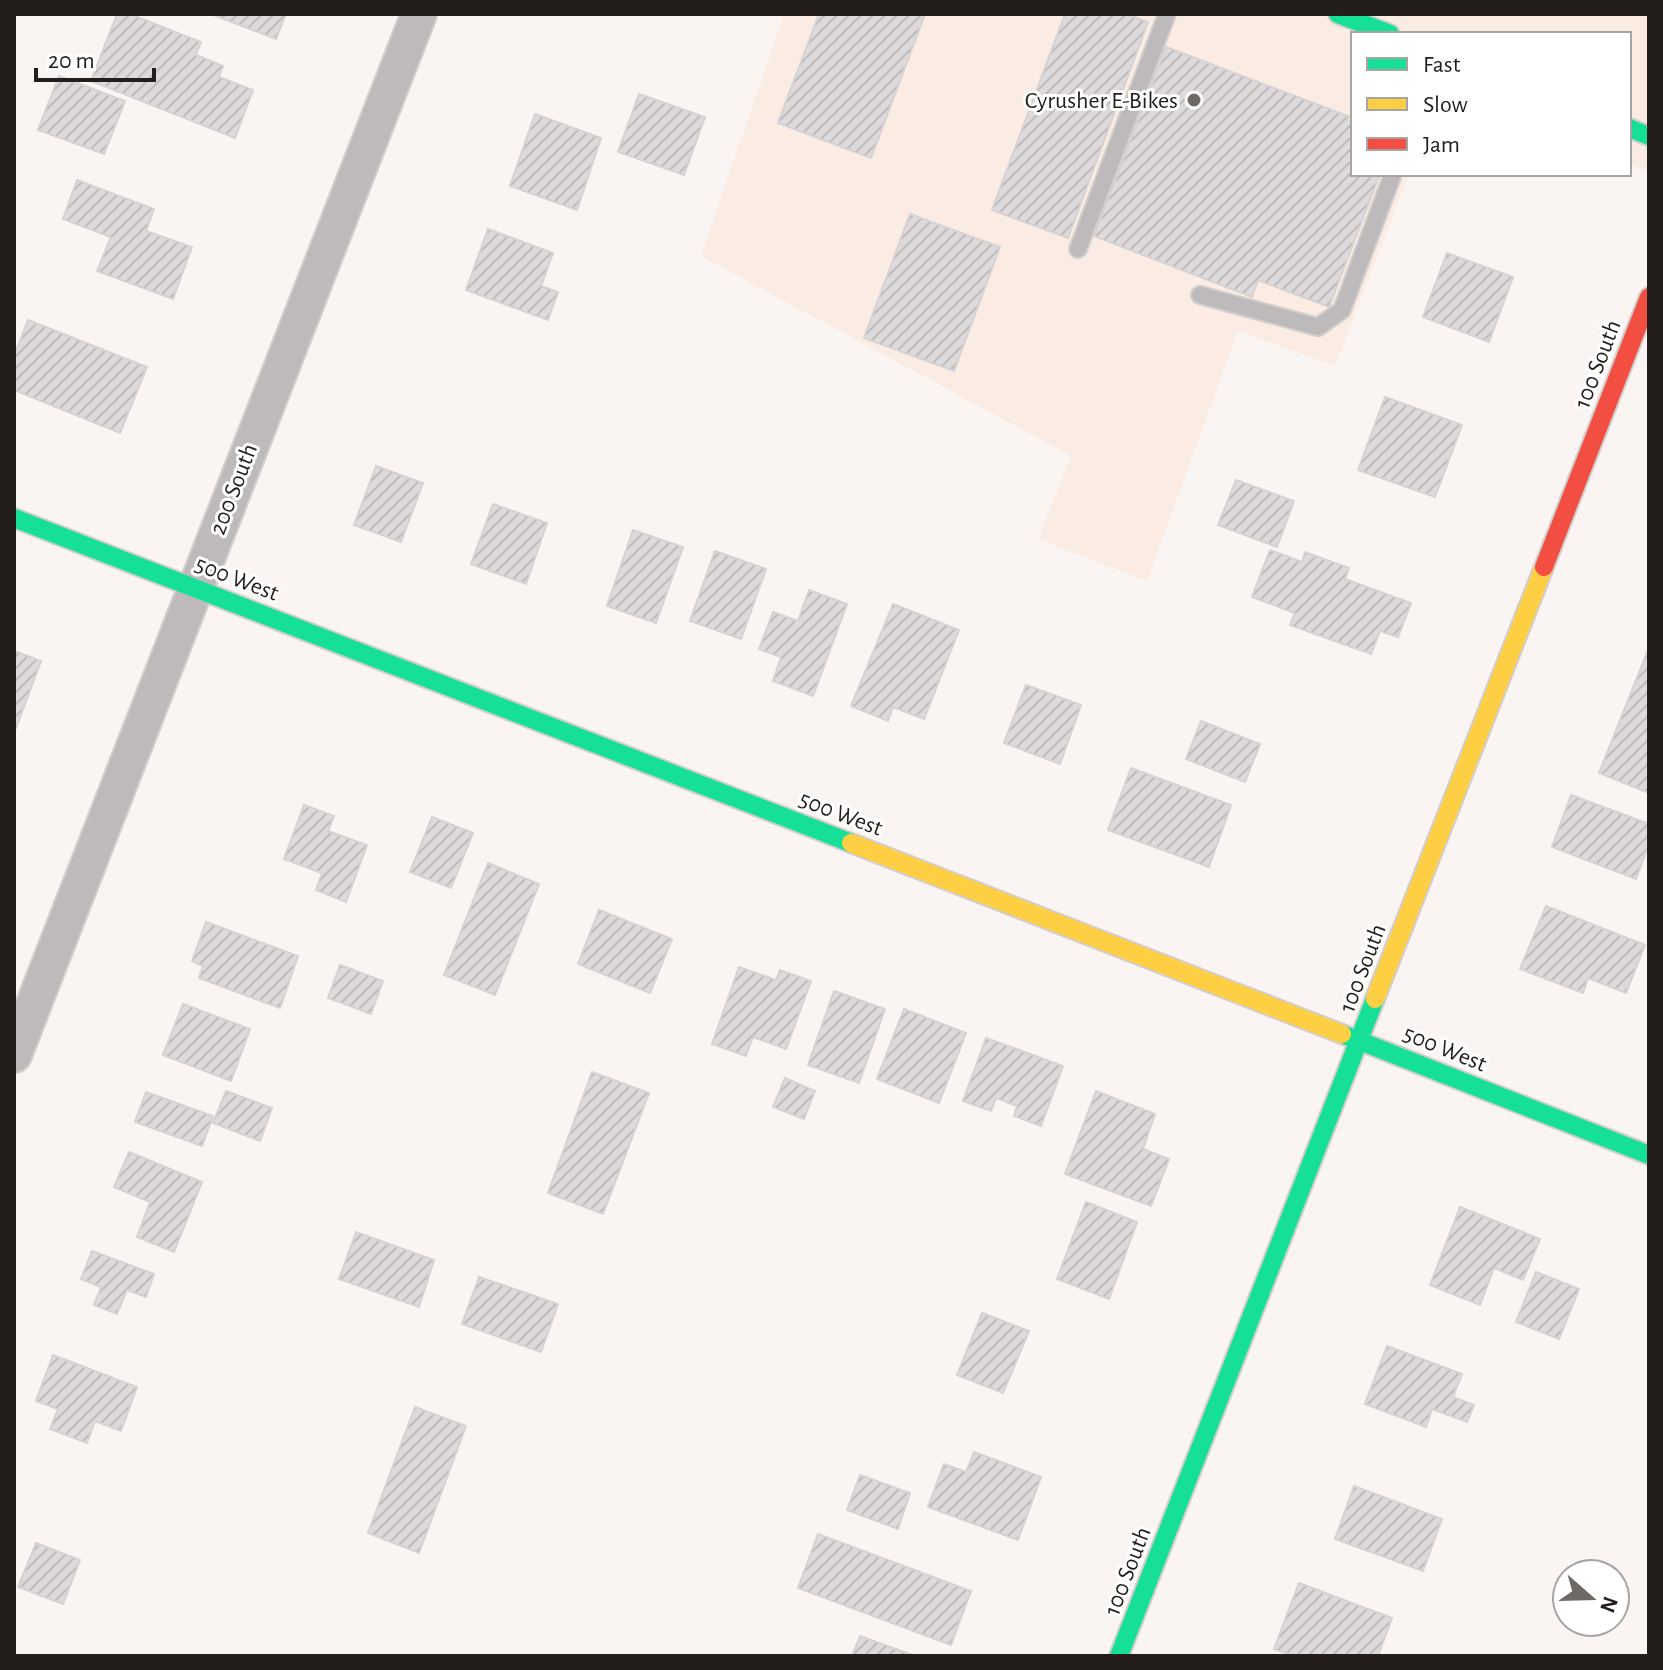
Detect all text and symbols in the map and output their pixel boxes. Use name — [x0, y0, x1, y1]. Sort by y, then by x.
scale bar — [36, 32, 154, 82]
legend — [1351, 32, 1631, 176]
text: 20 m — [48, 49, 95, 73]
text: Fast — [1423, 53, 1461, 77]
place label: Cyrusher E-Bikes — [1025, 89, 1178, 113]
marker: Cyrusher E-Bikes — [1185, 91, 1203, 109]
text: Slow — [1423, 93, 1468, 117]
text: Jam — [1423, 133, 1460, 157]
street label: 100 South — [1570, 317, 1626, 412]
street label: 200 South — [206, 441, 262, 538]
street label: 500 West — [192, 552, 282, 606]
street label: 500 West — [796, 787, 886, 841]
street label: 100 South — [1335, 921, 1391, 1016]
street label: 500 West — [1400, 1021, 1490, 1077]
street label: 100 South — [1100, 1524, 1156, 1619]
north arrow — [1551, 1558, 1631, 1638]
text: N — [1596, 1594, 1622, 1615]

